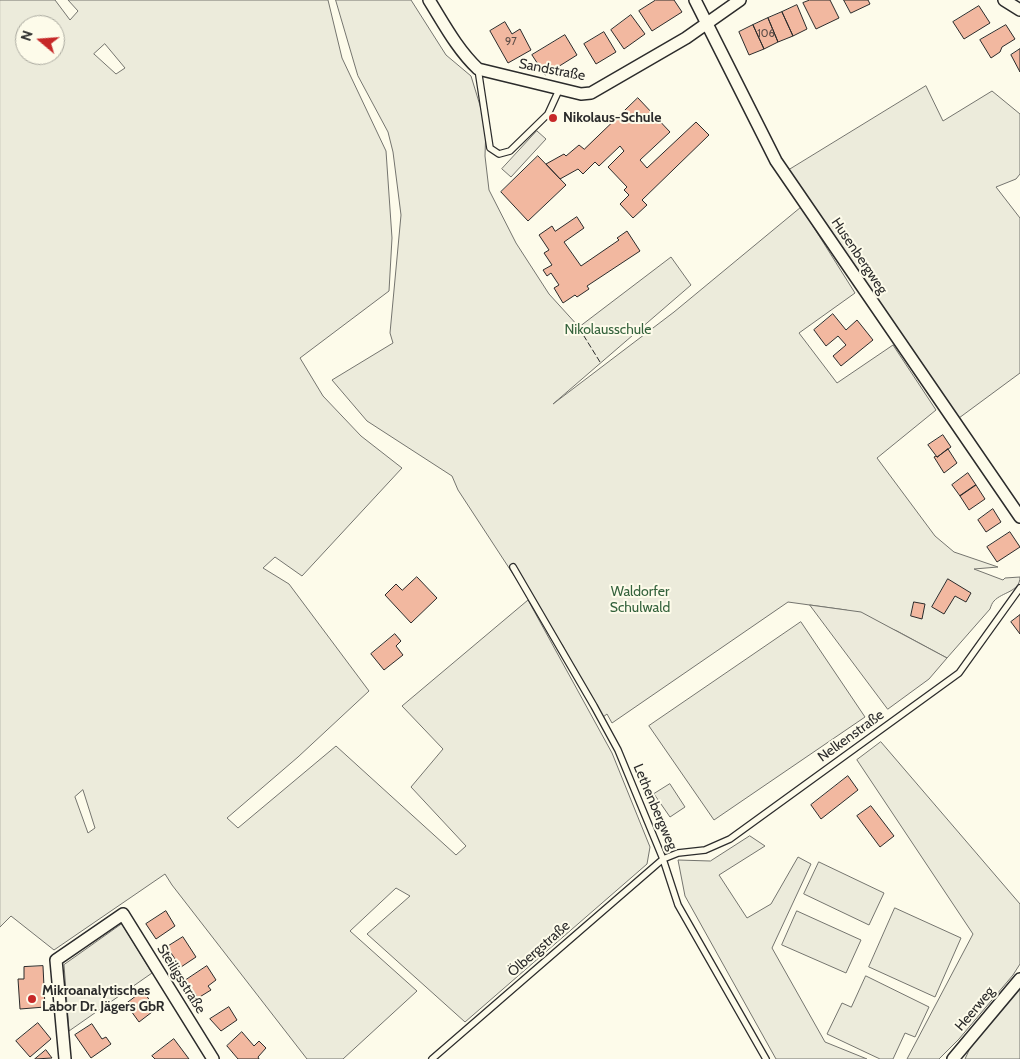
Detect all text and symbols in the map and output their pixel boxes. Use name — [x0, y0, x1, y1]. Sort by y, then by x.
north arrow — [15, 15, 65, 65]
house number: 106 — [757, 27, 775, 41]
text: N — [17, 28, 37, 43]
house number: 97 — [505, 35, 517, 49]
street label: Sandstraße — [517, 55, 587, 85]
place label: Nikolaus-Schule — [563, 110, 661, 126]
marker: Nikolaus-Schule — [547, 112, 559, 124]
street label: Husenbergweg — [827, 215, 891, 297]
park label: Nikolausschule — [565, 322, 651, 338]
park label: Waldorfer Schulwald — [610, 584, 670, 616]
street label: Nelkenstraße — [815, 706, 887, 766]
street label: Lethenbergweg — [629, 761, 681, 853]
street label: Ölbergstraße — [504, 917, 574, 981]
street label: Steiligsstraße — [153, 941, 209, 1017]
place label: Mikroanalytisches Labor Dr. Jägers GbR — [42, 983, 164, 1016]
street label: Heerweg — [952, 983, 998, 1035]
marker: Mikroanalytisches Labor Dr. Jägers GbR — [26, 993, 38, 1005]

